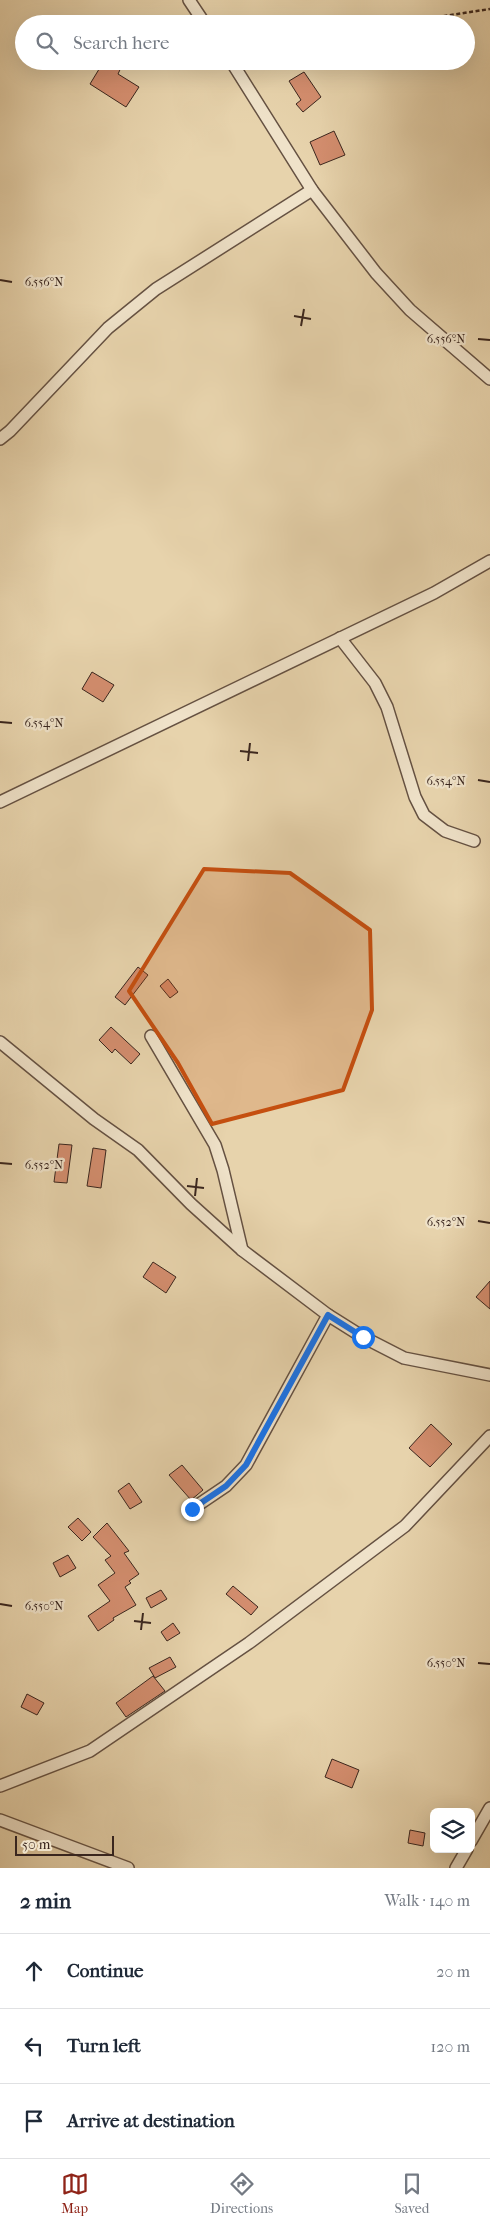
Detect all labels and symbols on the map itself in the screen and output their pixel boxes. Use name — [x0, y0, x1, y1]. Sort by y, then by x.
text: 6.556°N — [25, 275, 63, 289]
text: 6.556°N — [427, 332, 465, 346]
text: 6.554°N — [24, 716, 64, 730]
text: 6.554°N — [426, 774, 466, 788]
text: 6.552°N — [25, 1158, 63, 1172]
text: 6.552°N — [427, 1215, 465, 1229]
route start — [352, 1326, 375, 1349]
route end — [181, 1498, 204, 1521]
text: 6.550°N — [25, 1599, 63, 1613]
text: 6.550°N — [427, 1656, 465, 1670]
scale bar — [15, 1833, 114, 1856]

